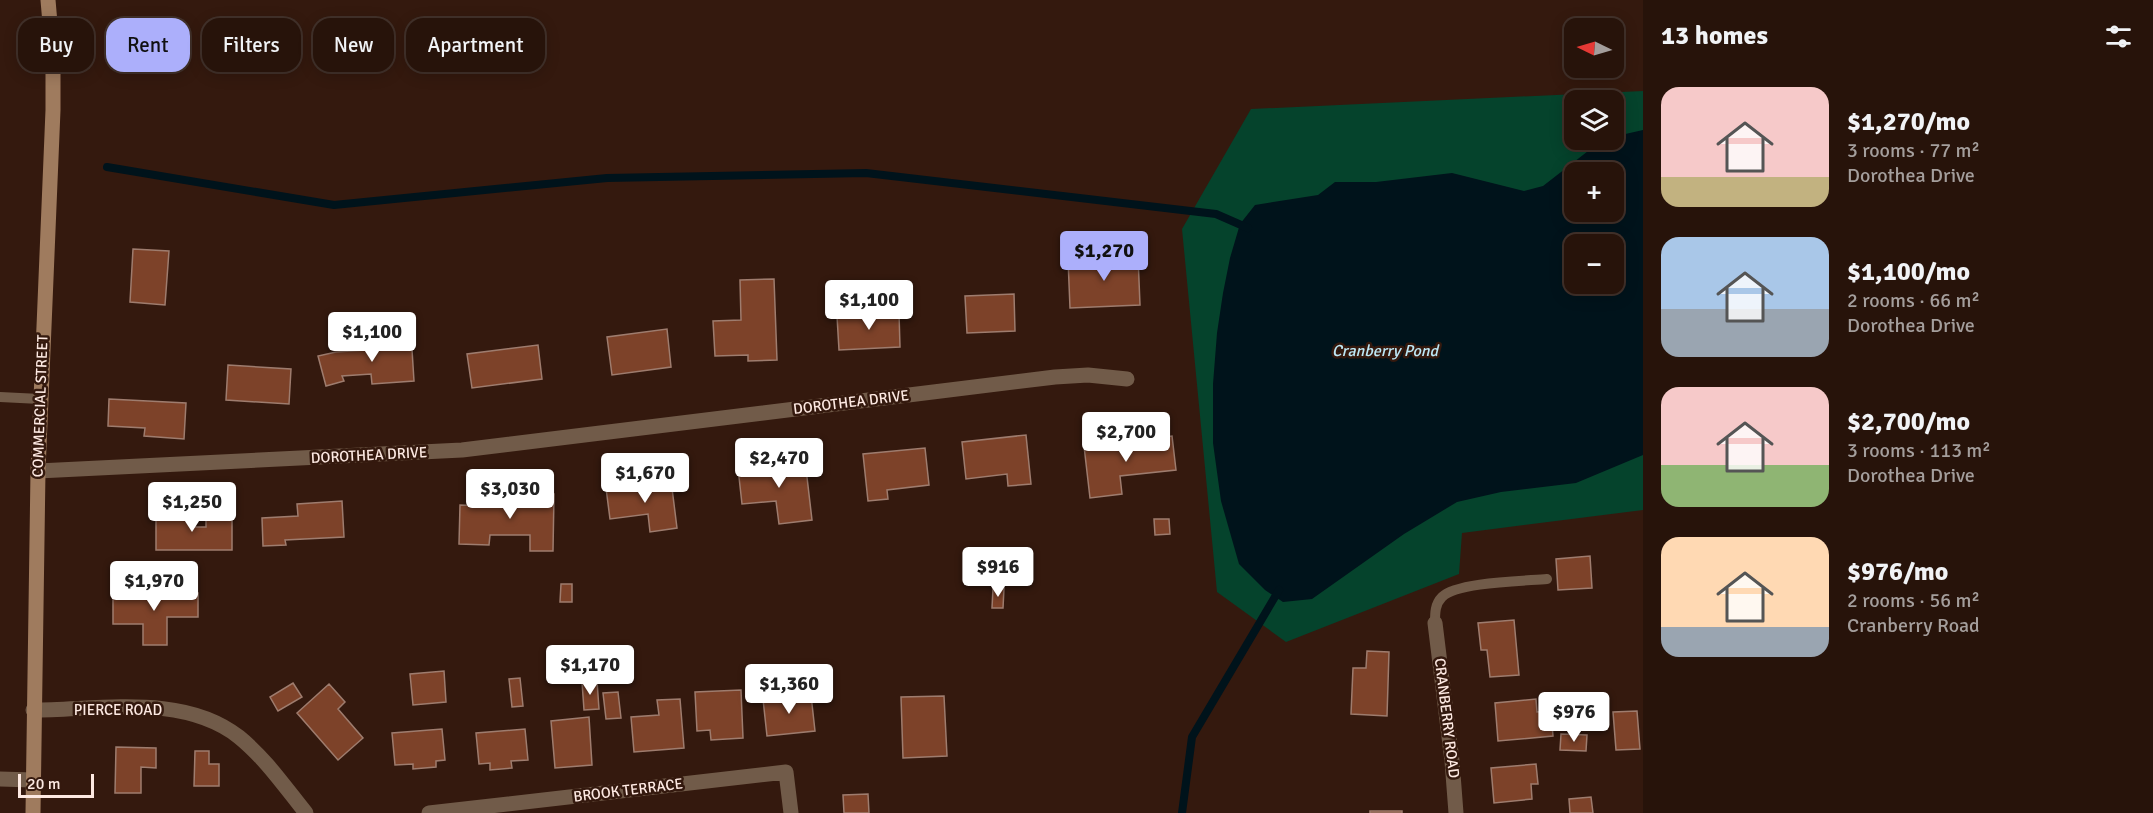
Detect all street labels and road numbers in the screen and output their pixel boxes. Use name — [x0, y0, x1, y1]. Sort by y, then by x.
street label: COMMERCIAL STREET — [29, 334, 52, 478]
street label: DOROTHEA DRIVE — [792, 386, 910, 418]
street label: DOROTHEA DRIVE — [310, 443, 428, 467]
street label: CRANBERRY ROAD — [1431, 657, 1463, 779]
street label: PIERCE ROAD — [74, 701, 162, 719]
street label: BROOK TERRACE — [572, 774, 684, 806]

